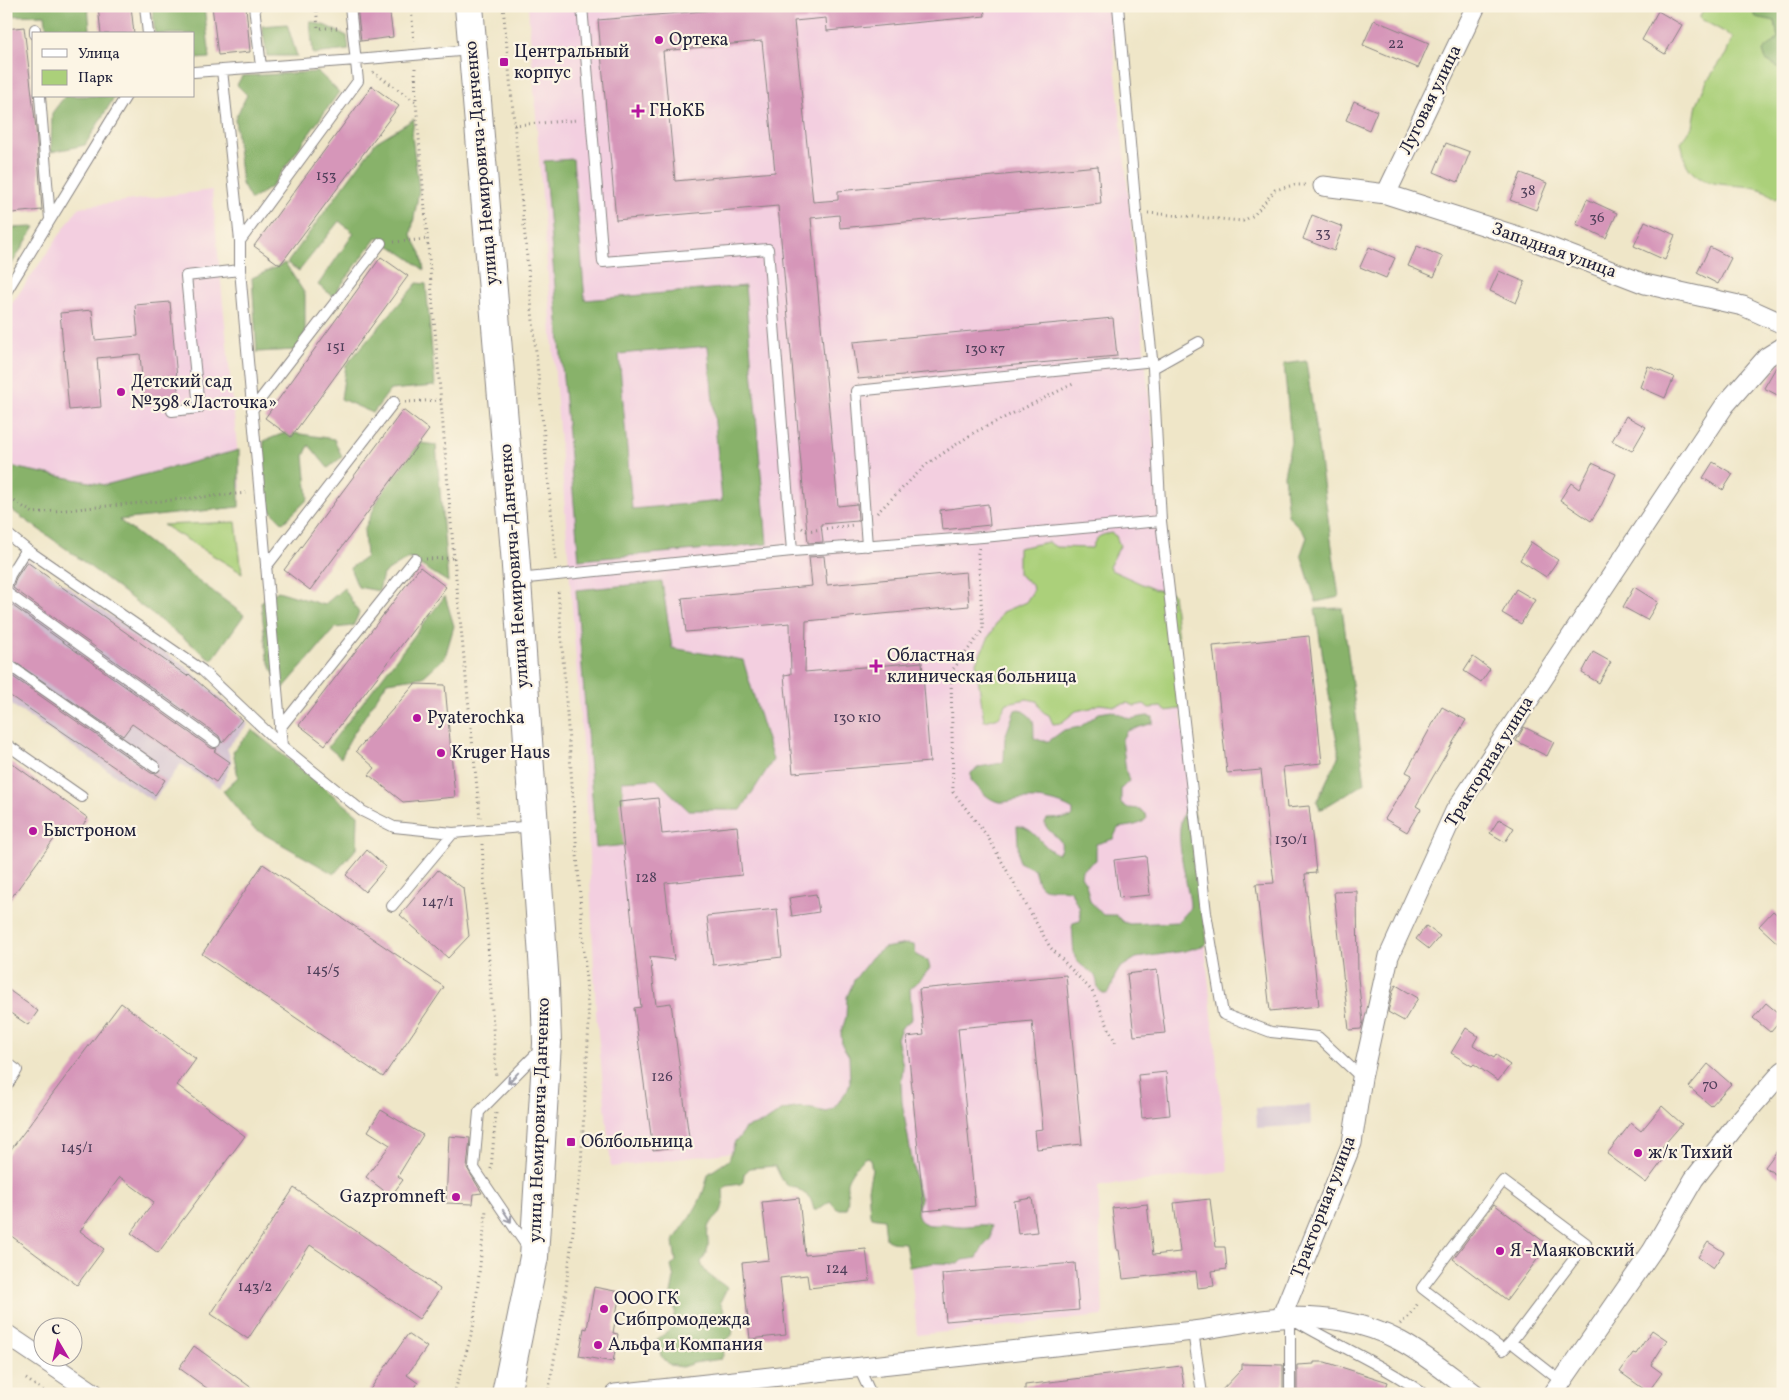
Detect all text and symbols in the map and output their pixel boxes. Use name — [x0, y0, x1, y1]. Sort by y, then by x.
place label: Ортека — [669, 28, 729, 53]
legend — [32, 32, 195, 98]
marker: Ортека — [653, 34, 665, 46]
house number: 22 — [1388, 34, 1404, 55]
street label: улица Немировича-Данченко — [459, 40, 505, 286]
place label: Центральный корпус — [514, 40, 629, 86]
street label: Луговая улица — [1394, 41, 1468, 159]
text: Улица — [78, 44, 120, 65]
marker: Центральный корпус — [498, 56, 510, 68]
text: Парк — [78, 68, 113, 89]
place label: ГНоКБ — [649, 99, 705, 124]
marker: ГНоКБ — [631, 104, 645, 118]
house number: 153 — [316, 166, 336, 187]
house number: 38 — [1520, 181, 1536, 202]
house number: 36 — [1589, 208, 1605, 229]
street label: Западная улица — [1488, 217, 1620, 285]
house number: 33 — [1315, 223, 1331, 244]
house number: 151 — [327, 337, 345, 358]
house number: 130 к7 — [965, 339, 1005, 360]
place label: Детский сад №398 «Ласточка» — [131, 370, 277, 416]
marker: Детский сад №398 «Ласточка» — [115, 386, 127, 398]
street label: улица Немировича-Данченко — [494, 443, 536, 689]
place label: Областная клиническая больница — [887, 644, 1077, 690]
marker: Областная клиническая больница — [869, 659, 883, 673]
street label: Тракторная улица — [1440, 692, 1540, 832]
place label: Pyaterochka — [427, 706, 525, 731]
house number: 130 к10 — [833, 708, 881, 729]
marker: Pyaterochka — [411, 712, 423, 724]
place label: Kruger Haus — [451, 741, 550, 766]
marker: Kruger Haus — [435, 747, 447, 759]
place label: Быстроном — [43, 819, 136, 844]
marker: Быстроном — [27, 825, 39, 837]
house number: 130/1 — [1274, 830, 1308, 851]
house number: 128 — [635, 868, 657, 889]
house number: 147/1 — [422, 892, 454, 913]
house number: 145/5 — [306, 960, 340, 981]
street label: улица Немировича-Данченко — [523, 997, 557, 1243]
house number: 126 — [651, 1067, 673, 1088]
one-way arrow — [506, 1072, 519, 1084]
house number: 70 — [1702, 1075, 1718, 1096]
place label: Облбольница — [581, 1130, 693, 1155]
street label: Тракторная улица — [1285, 1132, 1363, 1282]
marker: Облбольница — [565, 1136, 577, 1148]
house number: 145/1 — [61, 1138, 93, 1159]
place label: ж/к Тихий — [1648, 1141, 1733, 1166]
marker: ж/к Тихий — [1632, 1147, 1644, 1159]
place label: Gazpromneft — [340, 1185, 446, 1210]
marker: Gazpromneft — [450, 1191, 462, 1203]
one-way arrow — [502, 1209, 512, 1223]
place label: Я -Маяковский — [1510, 1239, 1635, 1264]
marker: Я -Маяковский — [1494, 1245, 1506, 1257]
house number: 124 — [826, 1259, 848, 1280]
house number: 143/2 — [238, 1277, 272, 1298]
place label: ООО ГК Сибпромодежда — [614, 1287, 750, 1333]
marker: ООО ГК Сибпромодежда — [598, 1303, 610, 1315]
north arrow — [32, 1318, 82, 1368]
text: С — [50, 1321, 62, 1341]
place label: Альфа и Компания — [608, 1333, 763, 1358]
marker: Альфа и Компания — [592, 1339, 604, 1351]

